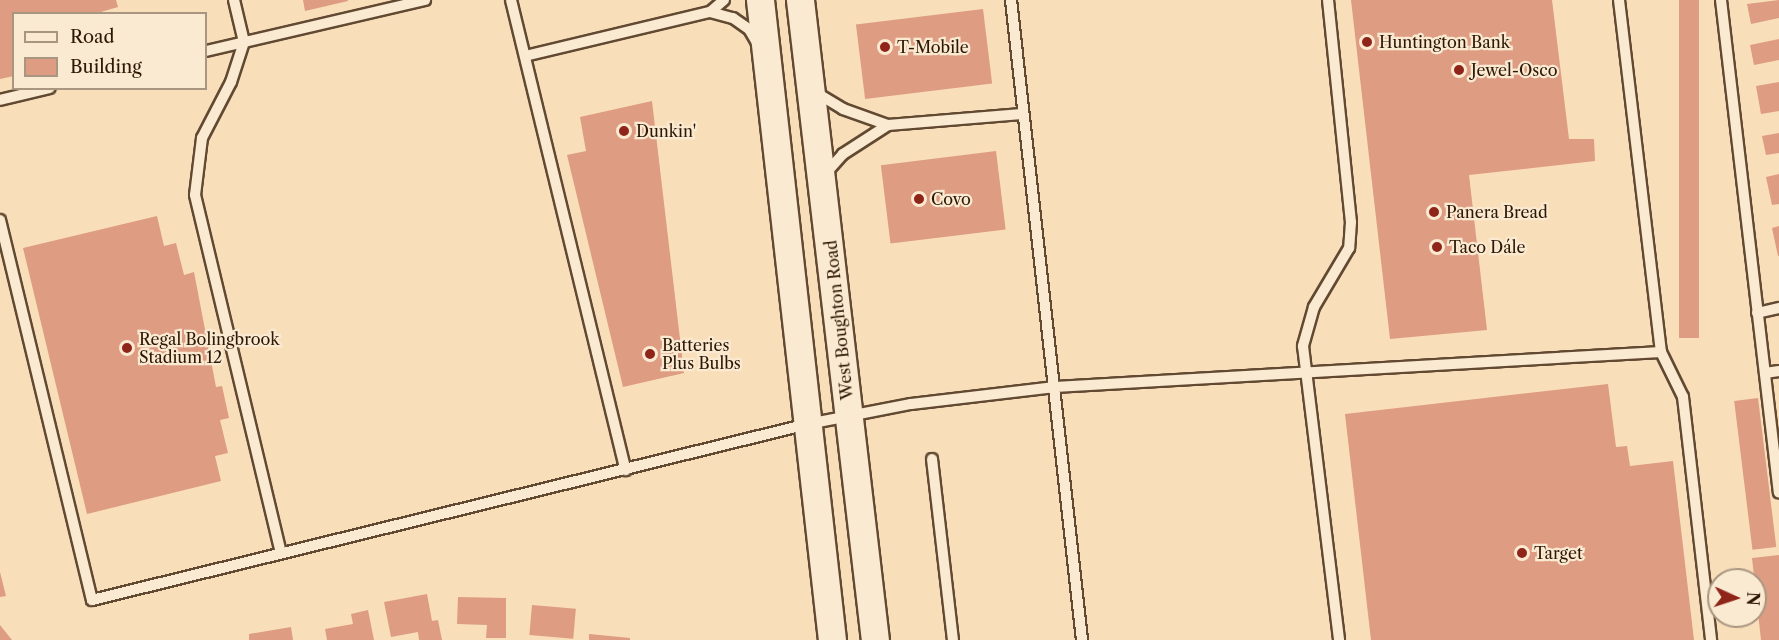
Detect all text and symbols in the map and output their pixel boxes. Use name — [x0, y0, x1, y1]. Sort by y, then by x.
legend — [12, 12, 207, 90]
text: Road — [70, 26, 115, 48]
place label: Huntington Bank — [1379, 32, 1510, 52]
marker: Huntington Bank — [1360, 35, 1374, 49]
place label: T-Mobile — [897, 37, 969, 57]
marker: T-Mobile — [878, 40, 892, 54]
text: Building — [70, 56, 142, 78]
place label: Jewel-Osco — [1471, 60, 1557, 80]
marker: Jewel-Osco — [1452, 63, 1466, 77]
place label: Dunkin' — [636, 121, 696, 141]
marker: Dunkin' — [617, 124, 631, 138]
place label: Covo — [931, 189, 971, 209]
marker: Covo — [912, 192, 926, 206]
place label: Panera Bread — [1446, 202, 1548, 222]
marker: Panera Bread — [1427, 205, 1441, 219]
place label: Taco Dále — [1449, 237, 1525, 257]
street label: West Boughton Road — [821, 239, 857, 401]
marker: Taco Dále — [1430, 240, 1444, 254]
place label: Regal Bolingbrook Stadium 12 — [139, 329, 280, 367]
place label: Batteries Plus Bulbs — [662, 335, 741, 373]
marker: Regal Bolingbrook Stadium 12 — [120, 341, 134, 355]
marker: Batteries Plus Bulbs — [643, 347, 657, 361]
place label: Target — [1534, 543, 1583, 563]
marker: Target — [1515, 546, 1529, 560]
north arrow — [1707, 568, 1767, 628]
text: N — [1743, 591, 1763, 606]

